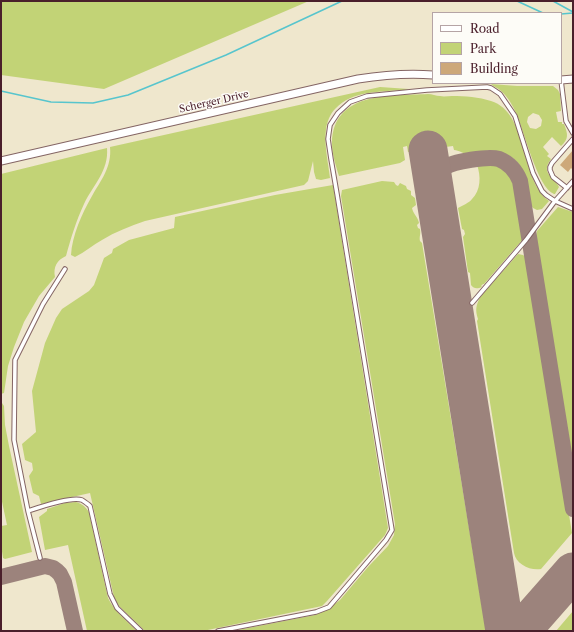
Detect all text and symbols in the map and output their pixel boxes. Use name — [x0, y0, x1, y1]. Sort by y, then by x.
legend — [432, 12, 562, 84]
text: Road — [470, 21, 500, 36]
text: Park — [470, 41, 496, 56]
text: Building — [470, 61, 518, 76]
street label: Scherger Drive — [178, 88, 250, 116]

